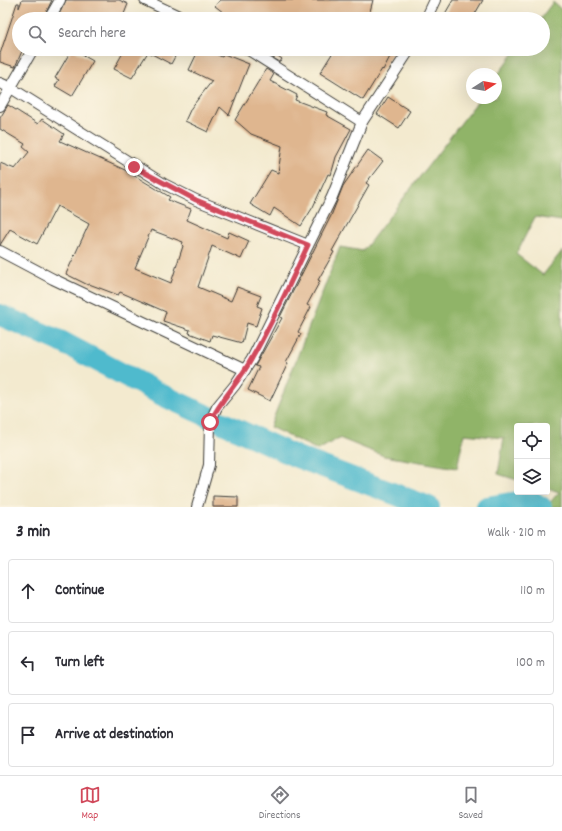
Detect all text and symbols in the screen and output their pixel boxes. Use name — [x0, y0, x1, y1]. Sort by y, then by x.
search box — [12, 12, 550, 56]
icon: search — [26, 23, 48, 45]
text: Search here — [58, 23, 126, 45]
north arrow — [466, 68, 502, 104]
route end — [125, 158, 143, 176]
route start — [201, 413, 219, 431]
map controls — [514, 423, 550, 495]
button: locate — [514, 423, 550, 459]
button: layers — [514, 459, 550, 495]
text: 3 min — [16, 521, 50, 545]
text: Walk · 210 m — [488, 524, 546, 543]
icon: ahead — [17, 580, 39, 602]
text: Continue — [55, 580, 104, 602]
text: 110 m — [520, 582, 545, 601]
icon: left — [17, 652, 39, 674]
text: Turn left — [55, 652, 104, 674]
text: 100 m — [516, 654, 545, 673]
icon: arrive — [17, 724, 39, 746]
text: Arrive at destination — [55, 724, 173, 746]
tab: Map — [79, 784, 101, 824]
tab: Directions — [259, 784, 301, 824]
tab: Saved — [458, 784, 483, 824]

